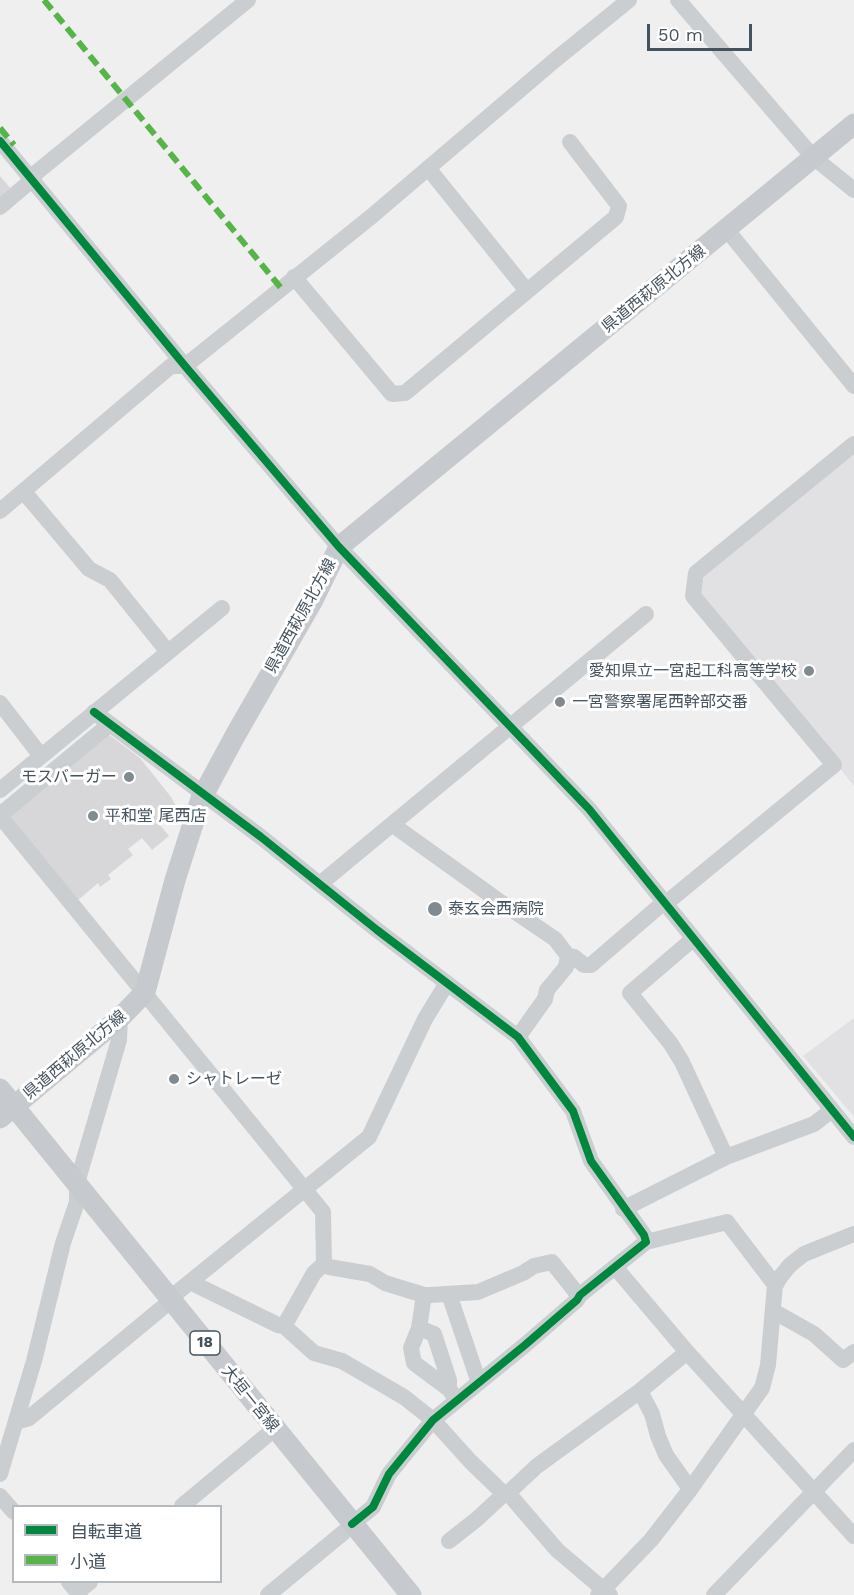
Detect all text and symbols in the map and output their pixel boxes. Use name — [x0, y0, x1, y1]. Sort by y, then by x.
scale bar — [650, 12, 755, 50]
text: 50 m — [658, 24, 703, 45]
street label: 県道西萩原北方線 — [598, 241, 710, 337]
street label: 県道西萩原北方線 — [262, 555, 340, 677]
place label: 愛知県立一宮起工科高等学校 — [589, 661, 797, 681]
marker: 愛知県立一宮起工科高等学校 — [802, 664, 816, 678]
place label: 一宮警察署尾西幹部交番 — [572, 692, 748, 712]
marker: 一宮警察署尾西幹部交番 — [553, 695, 567, 709]
place label: モスバーガー — [21, 767, 117, 787]
marker: モスバーガー — [122, 770, 136, 784]
place label: 平和堂 尾西店 — [105, 806, 206, 826]
marker: 平和堂 尾西店 — [86, 809, 100, 823]
place label: 泰玄会西病院 — [448, 899, 544, 919]
marker: 泰玄会西病院 — [426, 900, 444, 918]
street label: 県道西萩原北方線 — [20, 1007, 130, 1103]
place label: シャトレーゼ — [186, 1069, 282, 1089]
marker: シャトレーゼ — [167, 1072, 181, 1086]
road number: 18 — [190, 1331, 220, 1355]
street label: 大垣一宮線 — [217, 1362, 283, 1436]
legend — [12, 1505, 222, 1583]
text: 自転車道 — [70, 1521, 142, 1542]
text: 小道 — [70, 1551, 106, 1572]

